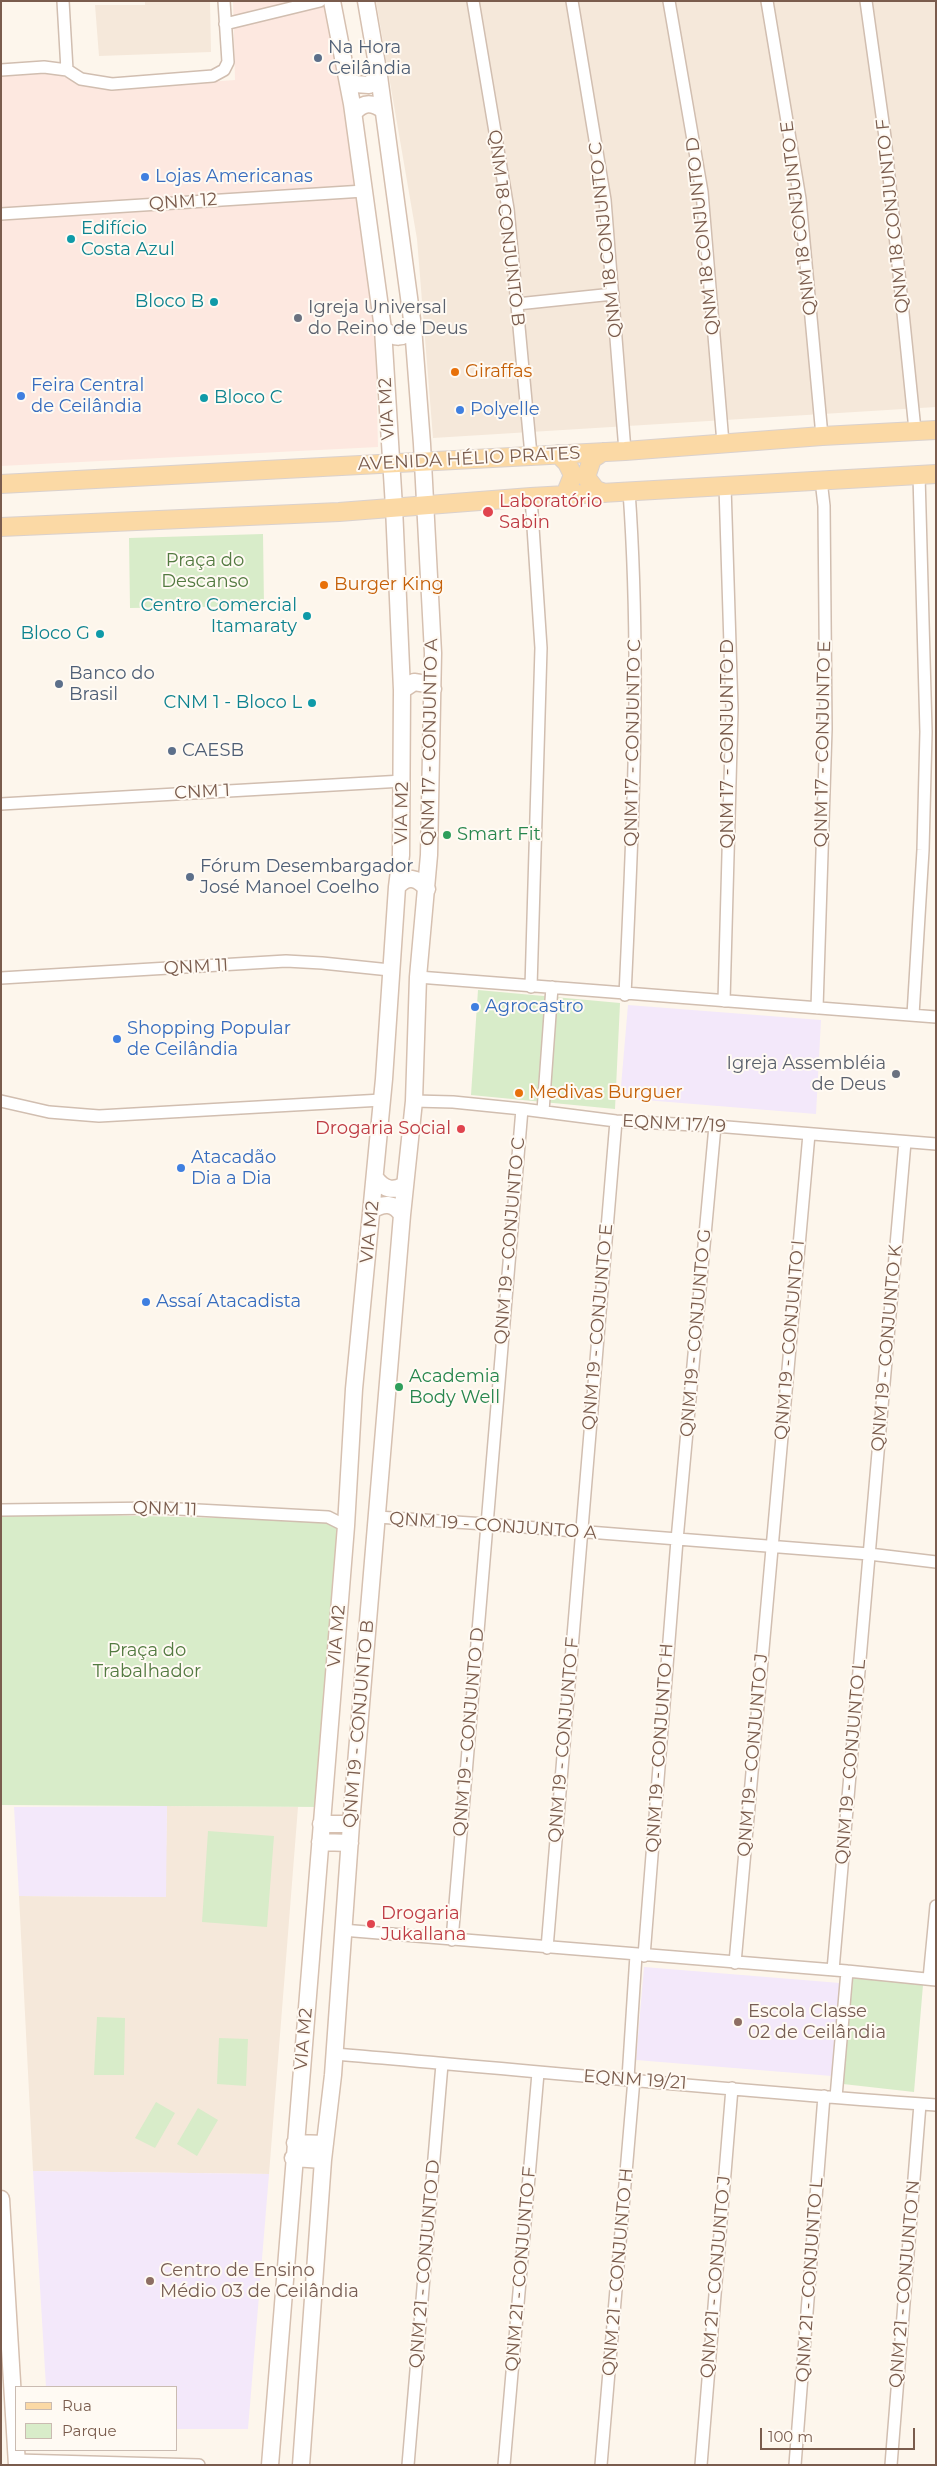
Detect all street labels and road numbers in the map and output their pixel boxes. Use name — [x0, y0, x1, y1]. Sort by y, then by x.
street label: QNM 18 CONJUNTO F — [872, 118, 914, 314]
street label: QNM 18 CONJUNTO E — [776, 119, 822, 317]
street label: QNM 18 CONJUNTO B — [483, 129, 529, 327]
street label: QNM 18 CONJUNTO D — [682, 136, 724, 336]
street label: QNM 18 CONJUNTO C — [585, 141, 627, 339]
street label: QNM 12 — [148, 189, 218, 215]
street label: VIA M2 — [375, 377, 399, 441]
street label: AVENIDA HÉLIO PRATES — [357, 442, 581, 476]
street label: QNM 17 - CONJUNTO A — [417, 638, 443, 846]
street label: QNM 17 - CONJUNTO C — [620, 639, 646, 847]
street label: QNM 17 - CONJUNTO D — [717, 639, 739, 849]
street label: QNM 17 - CONJUNTO E — [810, 640, 836, 848]
street label: CNM 1 — [174, 780, 230, 804]
street label: VIA M2 — [391, 781, 413, 845]
street label: QNM 11 — [163, 955, 229, 979]
street label: EQNM 17/19 — [622, 1110, 726, 1138]
street label: QNM 19 - CONJUNTO C — [490, 1136, 530, 1346]
street label: VIA M2 — [356, 1200, 384, 1264]
street label: QNM 19 - CONJUNTO E — [578, 1223, 618, 1431]
street label: QNM 19 - CONJUNTO G — [676, 1228, 716, 1438]
street label: QNM 19 - CONJUNTO I — [770, 1239, 810, 1441]
street label: QNM 19 - CONJUNTO K — [867, 1243, 907, 1453]
street label: QNM 11 — [132, 1497, 198, 1521]
street label: QNM 19 - CONJUNTO A — [388, 1508, 598, 1544]
street label: VIA M2 — [324, 1604, 350, 1668]
street label: QNM 19 - CONJUNTO B — [339, 1619, 379, 1829]
street label: QNM 19 - CONJUNTO D — [449, 1626, 489, 1838]
street label: QNM 19 - CONJUNTO F — [544, 1636, 584, 1844]
street label: QNM 19 - CONJUNTO H — [642, 1643, 678, 1853]
street label: QNM 19 - CONJUNTO J — [733, 1652, 773, 1858]
street label: QNM 19 - CONJUNTO L — [831, 1659, 871, 1865]
street label: VIA M2 — [291, 2007, 317, 2071]
street label: EQNM 19/21 — [583, 2066, 687, 2094]
street label: QNM 21 - CONJUNTO D — [405, 2159, 445, 2369]
street label: QNM 21 - CONJUNTO F — [501, 2166, 541, 2372]
street label: QNM 21 - CONJUNTO H — [598, 2167, 638, 2377]
street label: QNM 21 - CONJUNTO J — [696, 2175, 736, 2379]
street label: QNM 21 - CONJUNTO L — [792, 2177, 828, 2383]
street label: QNM 21 - CONJUNTO N — [885, 2179, 925, 2389]

